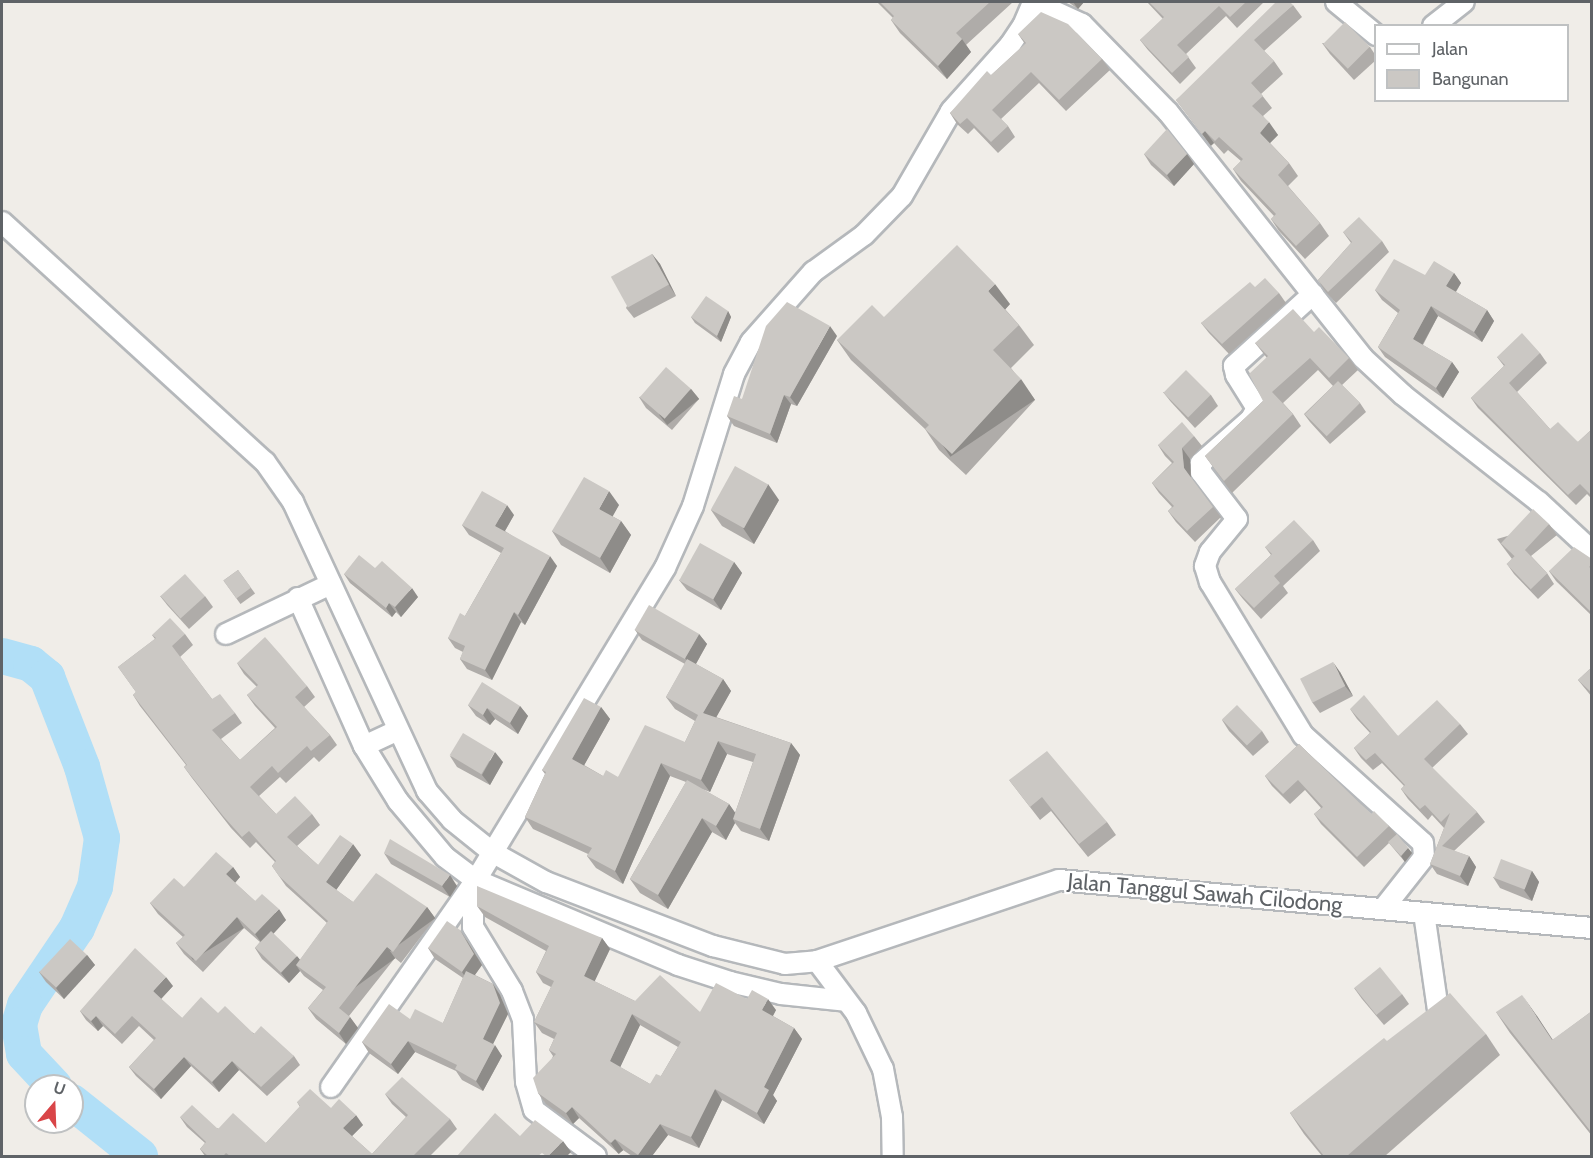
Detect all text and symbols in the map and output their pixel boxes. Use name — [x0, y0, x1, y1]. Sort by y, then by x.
legend — [1374, 24, 1569, 102]
text: Jalan — [1432, 38, 1468, 60]
text: Bangunan — [1432, 68, 1509, 90]
street label: Jalan Tanggul Sawah Cilodong — [1066, 868, 1344, 918]
north arrow — [24, 1074, 84, 1134]
text: U — [51, 1078, 68, 1099]

